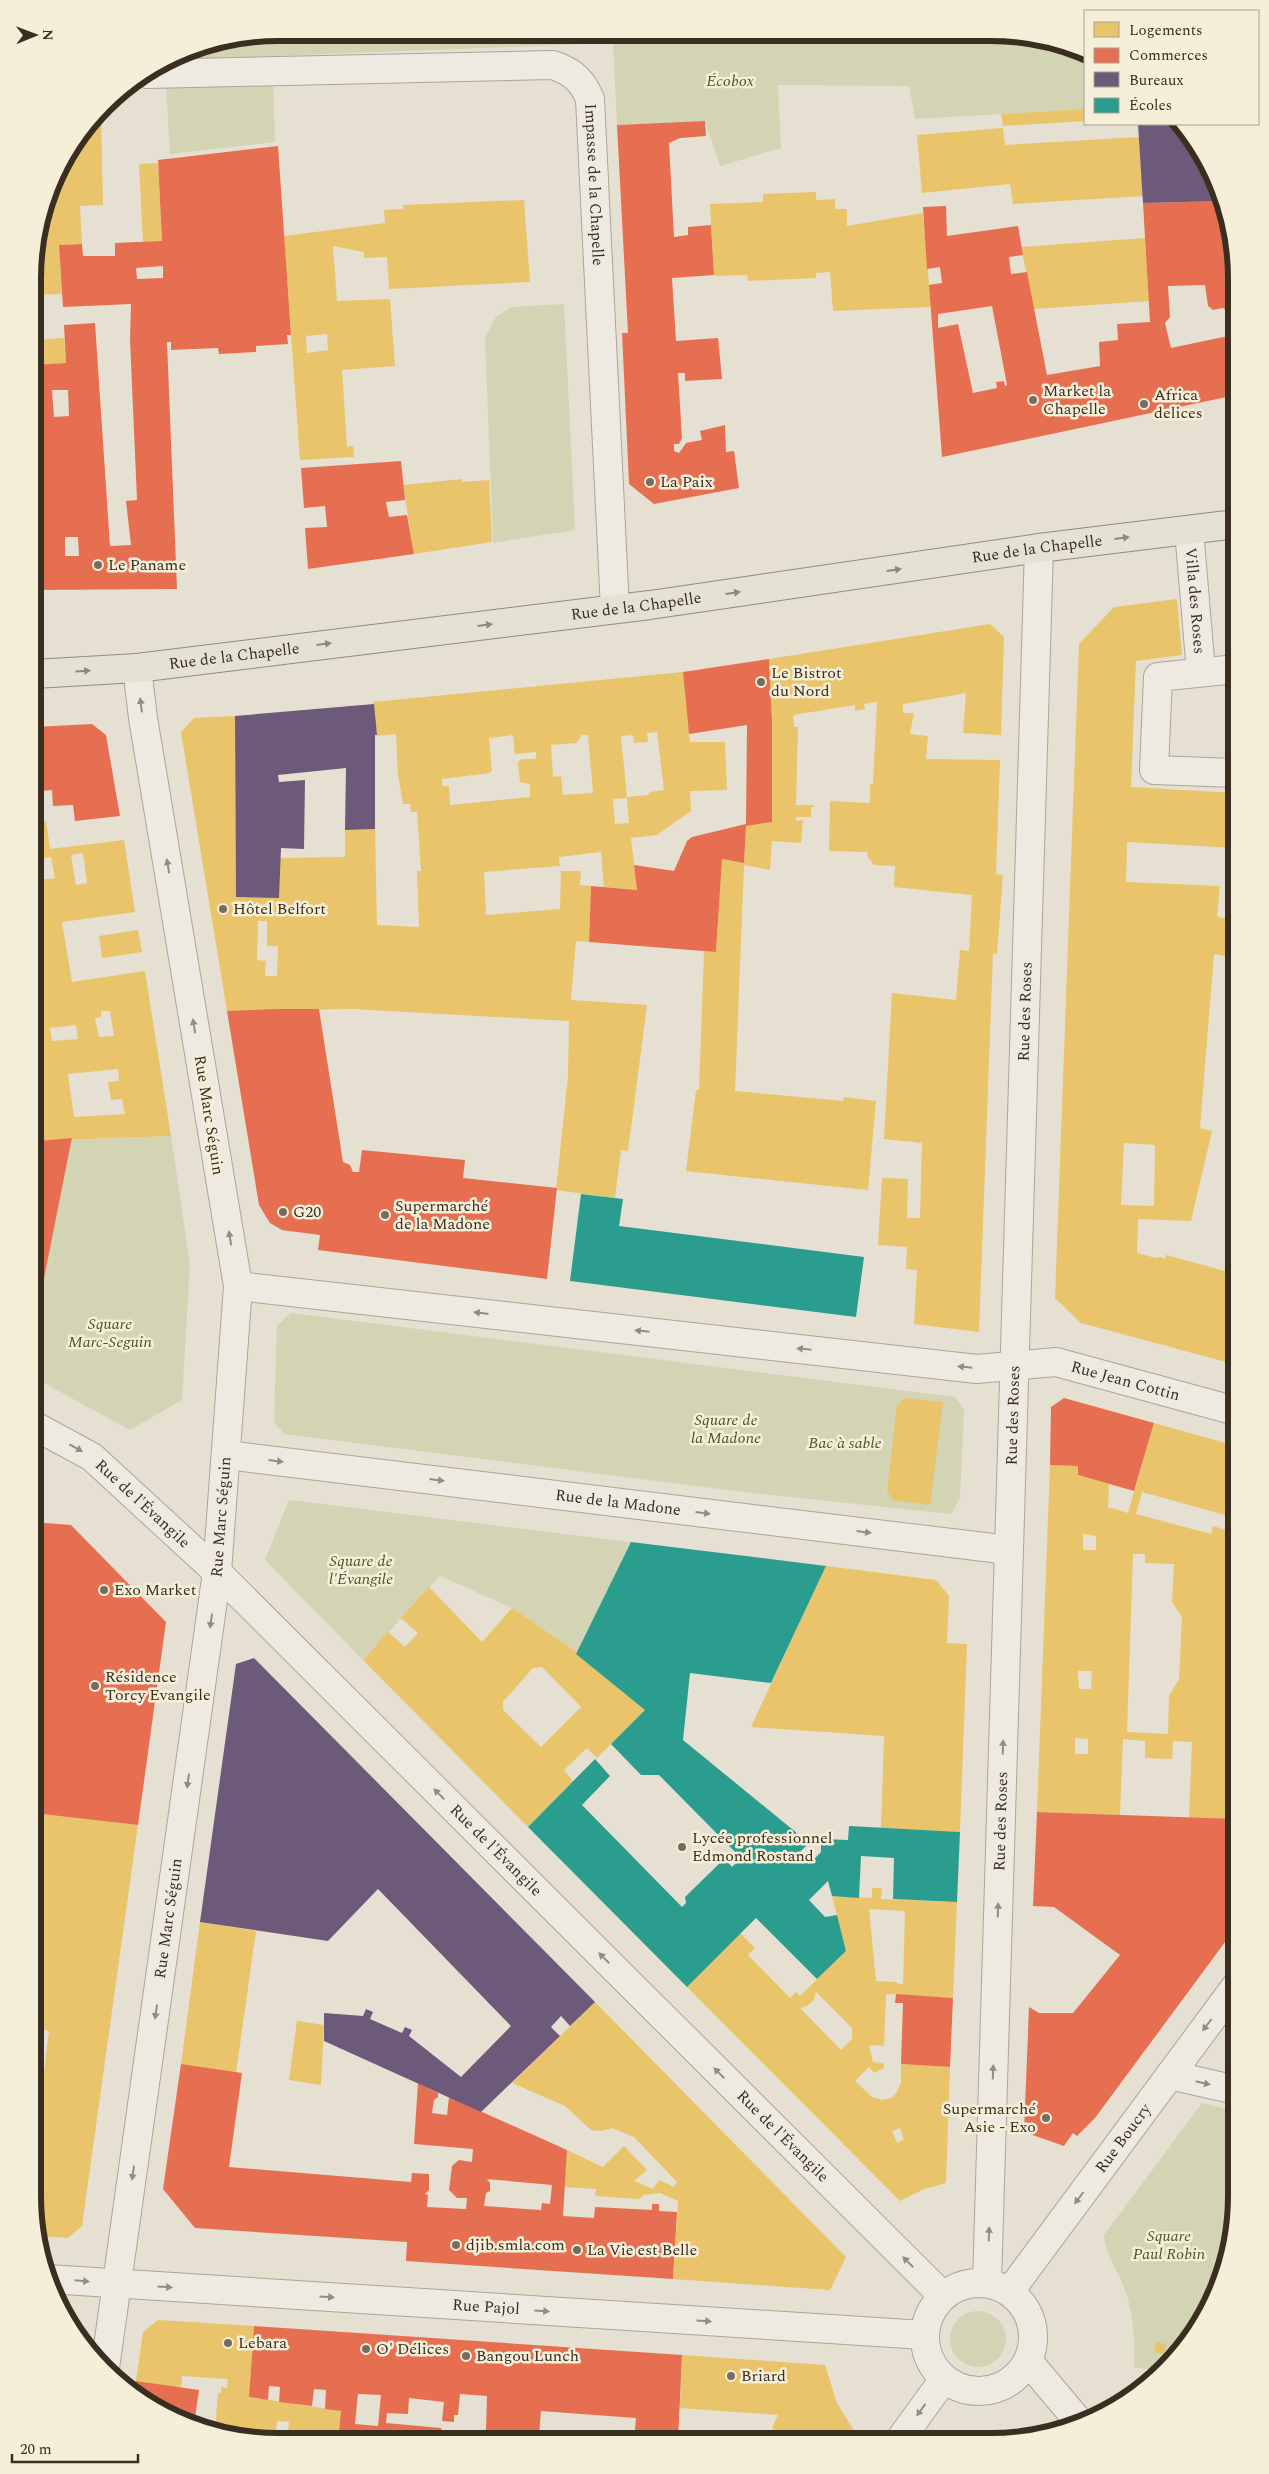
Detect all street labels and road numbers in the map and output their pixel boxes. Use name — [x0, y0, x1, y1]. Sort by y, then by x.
street label: Impasse de la Chapelle — [578, 103, 610, 266]
street label: Rue de la Chapelle — [970, 528, 1103, 570]
street label: Villa des Roses — [1179, 547, 1211, 655]
street label: Rue de la Chapelle — [569, 586, 703, 627]
street label: Rue de la Chapelle — [167, 636, 301, 676]
street label: Rue des Roses — [1012, 961, 1039, 1062]
street label: Rue Marc Séguin — [188, 1053, 230, 1177]
street label: Rue Jean Cottin — [1068, 1355, 1183, 1407]
street label: Rue des Roses — [1000, 1365, 1026, 1466]
street label: Rue de l'Évangile — [90, 1453, 196, 1554]
street label: Rue Marc Séguin — [204, 1456, 237, 1579]
street label: Rue de la Madone — [554, 1483, 682, 1522]
street label: Rue des Roses — [987, 1771, 1014, 1871]
street label: Rue de l'Évangile — [444, 1799, 548, 1902]
street label: Rue Marc Séguin — [148, 1857, 189, 1980]
street label: Rue de l'Évangile — [731, 2085, 835, 2188]
street label: Rue Boucry — [1089, 2097, 1158, 2178]
street label: Rue Pajol — [452, 2293, 521, 2321]

